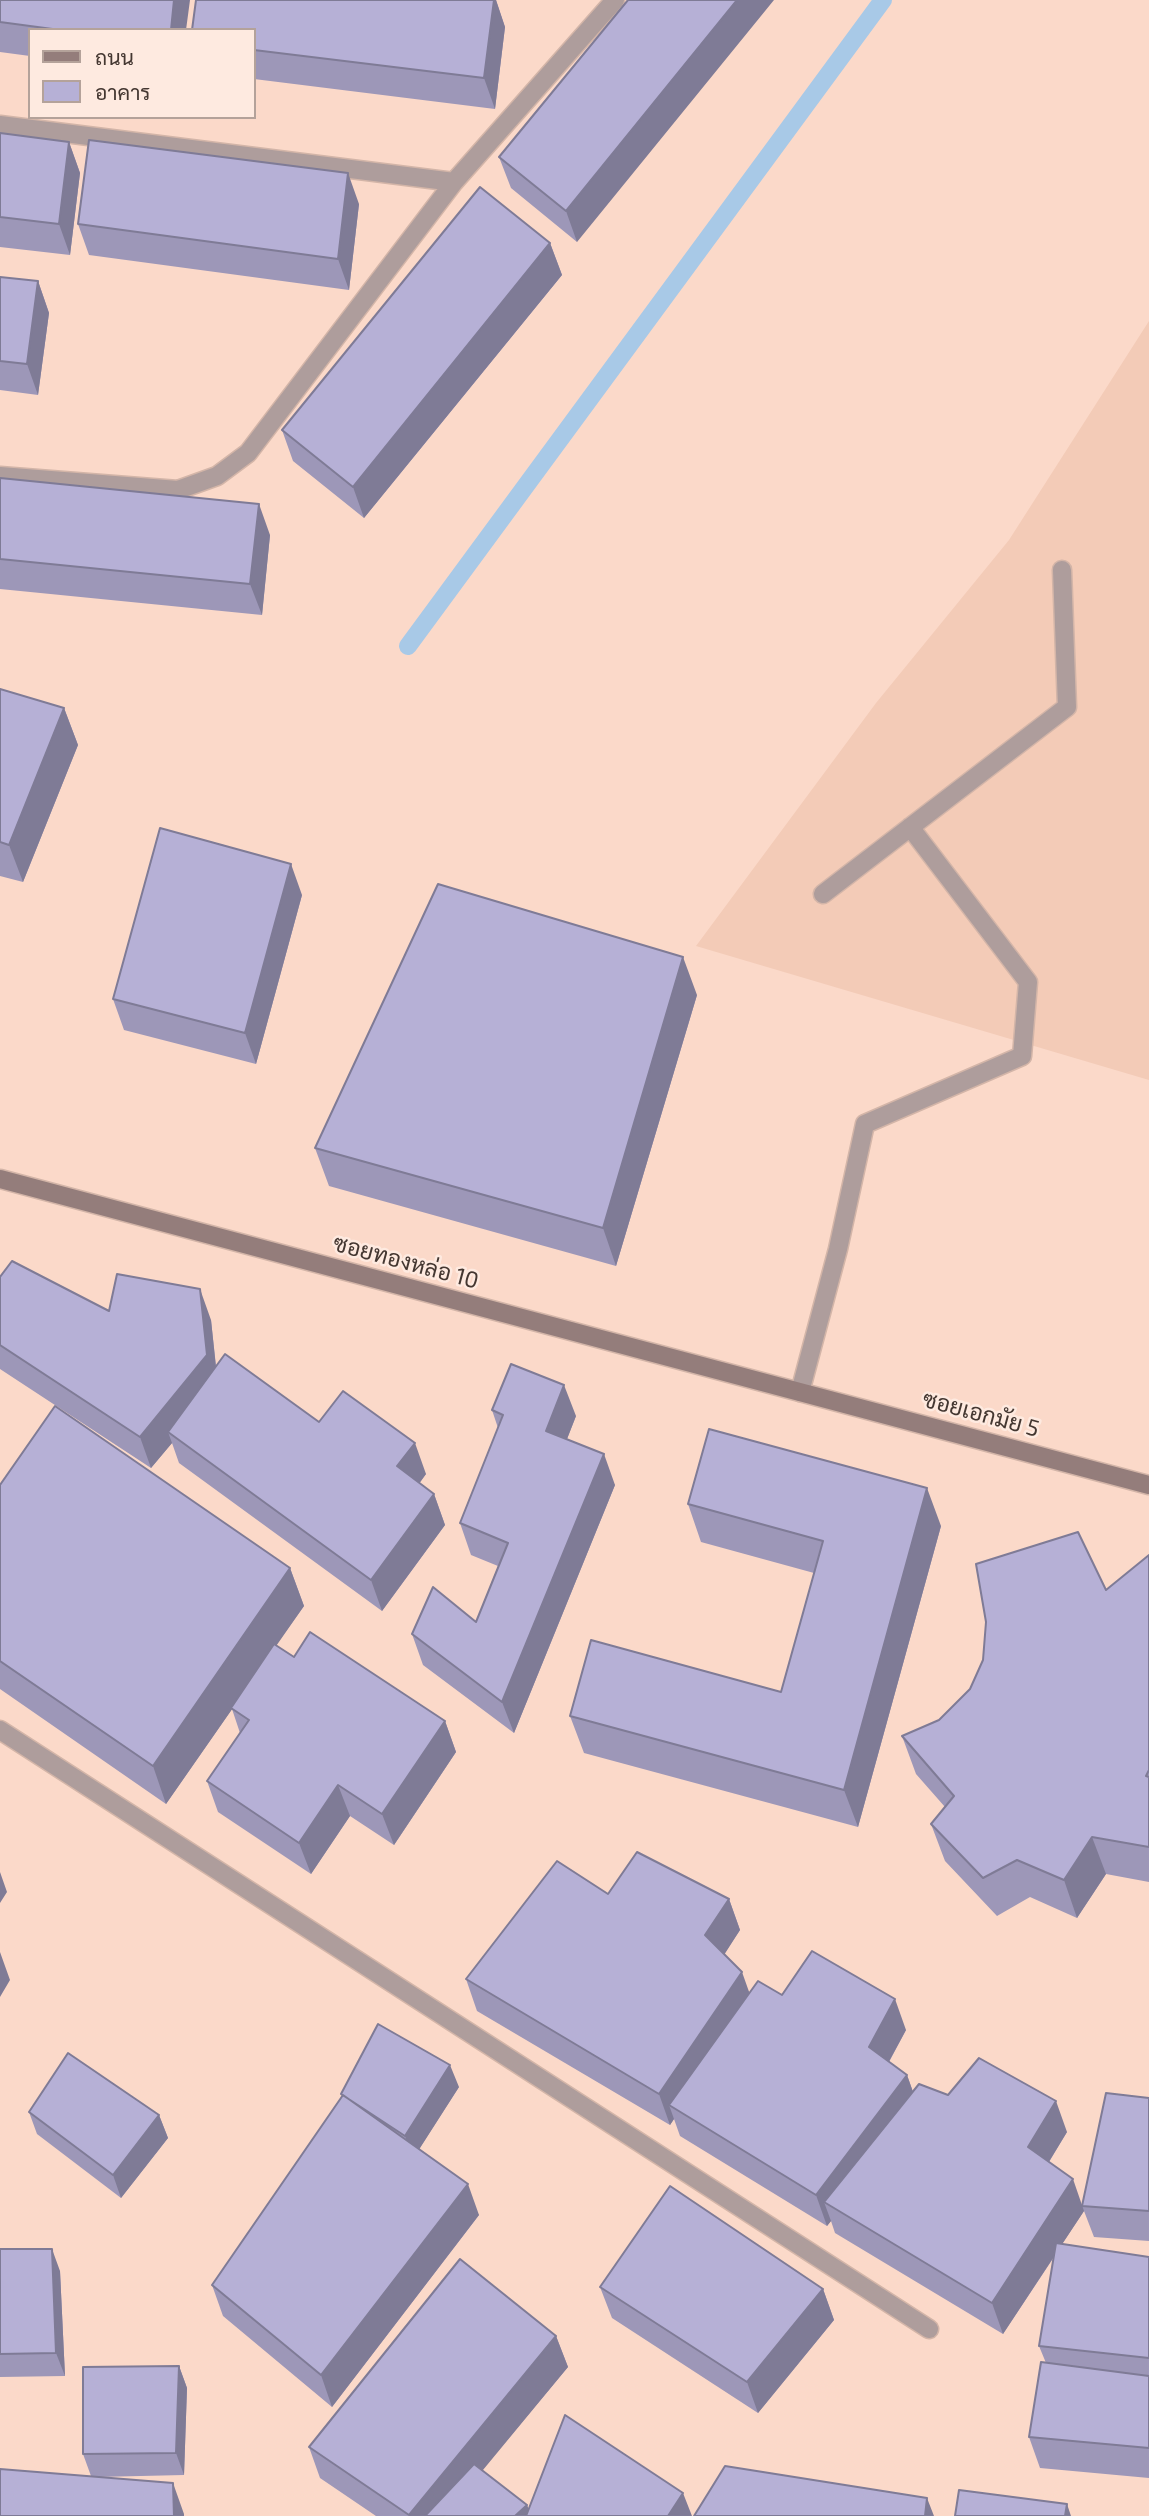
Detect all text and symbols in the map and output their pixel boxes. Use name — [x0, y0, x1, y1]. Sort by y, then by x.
legend — [28, 28, 256, 119]
text: ถนน — [95, 44, 134, 69]
text: อาคาร — [95, 79, 151, 104]
street label: ซอยทองหล่อ 10 — [330, 1229, 482, 1295]
street label: ซอยเอกมัย 5 — [920, 1385, 1042, 1443]

